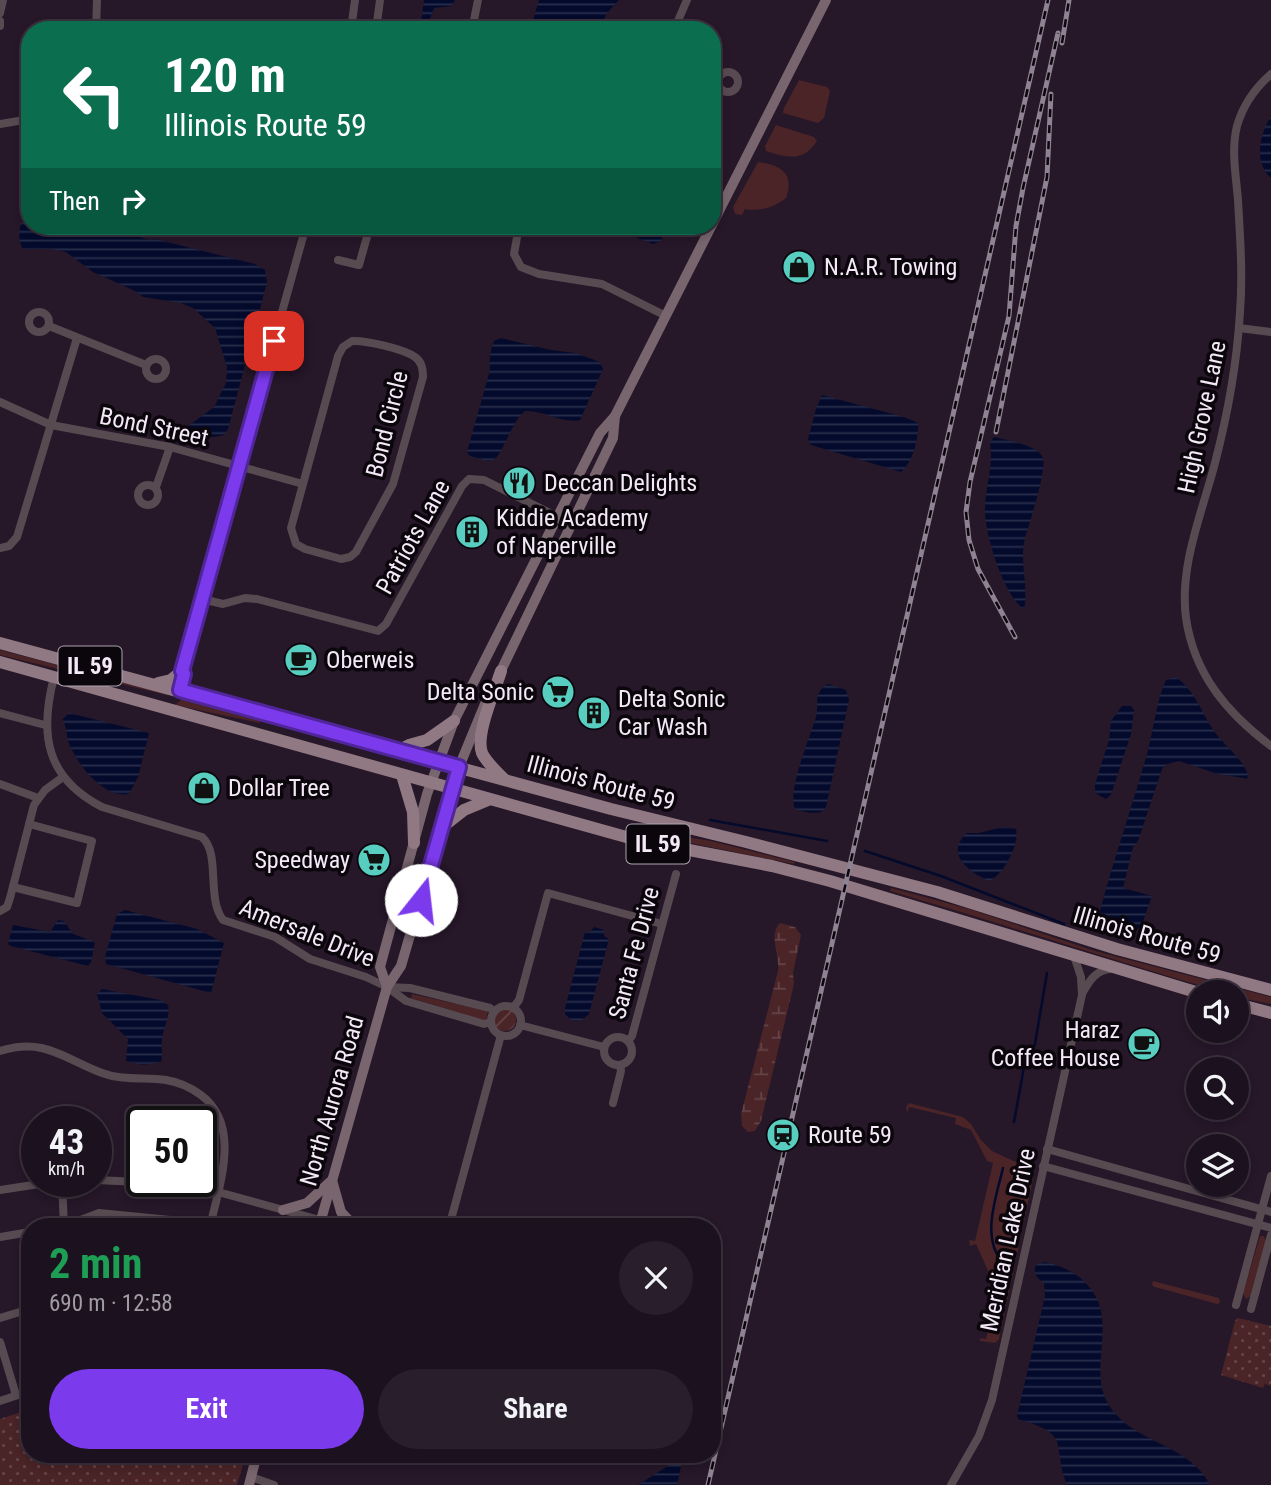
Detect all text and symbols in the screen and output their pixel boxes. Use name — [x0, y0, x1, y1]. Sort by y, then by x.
text: 120 m — [164, 47, 286, 104]
icon: left — [49, 49, 140, 140]
text: Illinois Route 59 — [164, 106, 367, 144]
icon: right — [114, 182, 152, 220]
text: Then — [49, 186, 100, 216]
shop icon: N.A.R. Towing — [780, 248, 818, 286]
place label: N.A.R. Towing — [824, 253, 957, 281]
pin — [244, 311, 304, 371]
icon: arrive — [255, 322, 293, 360]
street label: High Grove Lane — [1172, 338, 1232, 496]
street label: Bond Circle — [360, 368, 414, 480]
street label: Bond Street — [97, 402, 211, 452]
restaurant icon: Deccan Delights — [500, 464, 538, 502]
place label: Deccan Delights — [544, 469, 697, 497]
street label: Patriots Lane — [370, 475, 456, 599]
place label: Kiddie Academy of Naperville — [496, 504, 648, 560]
building icon: Kiddie Academy of Naperville — [453, 513, 491, 551]
cafe icon: Oberweis — [282, 641, 320, 679]
road number: IL 59 — [58, 646, 122, 686]
place label: Oberweis — [326, 646, 414, 674]
supermarket icon: Delta Sonic — [539, 673, 577, 711]
place label: Delta Sonic — [427, 678, 534, 706]
place label: Delta Sonic Car Wash — [618, 685, 725, 741]
building icon: Delta Sonic Car Wash — [575, 694, 613, 732]
street label: Illinois Route 59 — [524, 750, 678, 816]
shop icon: Dollar Tree — [185, 769, 223, 807]
place label: Dollar Tree — [228, 774, 330, 802]
road number: IL 59 — [626, 824, 690, 864]
supermarket icon: Speedway — [355, 841, 393, 879]
place label: Speedway — [254, 846, 350, 874]
position arrow — [384, 863, 458, 937]
street label: Santa Fe Drive — [603, 884, 665, 1022]
street label: Amersale Drive — [235, 893, 379, 973]
street label: Illinois Route 59 — [1070, 901, 1224, 969]
map controls — [1186, 980, 1249, 1197]
button: sound — [1186, 980, 1249, 1043]
street label: North Aurora Road — [294, 1013, 370, 1189]
place label: Haraz Coffee House — [991, 1016, 1120, 1072]
cafe icon: Haraz Coffee House — [1125, 1025, 1163, 1063]
button: search — [1186, 1057, 1249, 1120]
speed limit sign: 50 — [126, 1106, 217, 1197]
station icon: Route 59 — [764, 1116, 802, 1154]
place label: Route 59 — [808, 1121, 892, 1149]
text: 43 — [49, 1122, 84, 1163]
button: layers — [1186, 1134, 1249, 1197]
street label: Meridian Lake Drive — [975, 1146, 1041, 1334]
text: km/h — [48, 1158, 85, 1179]
text: 2 min — [49, 1239, 142, 1288]
button: close — [619, 1241, 693, 1315]
text: 690 m · 12:58 — [49, 1290, 173, 1317]
button: Exit — [49, 1369, 364, 1449]
button: Share — [378, 1369, 693, 1449]

